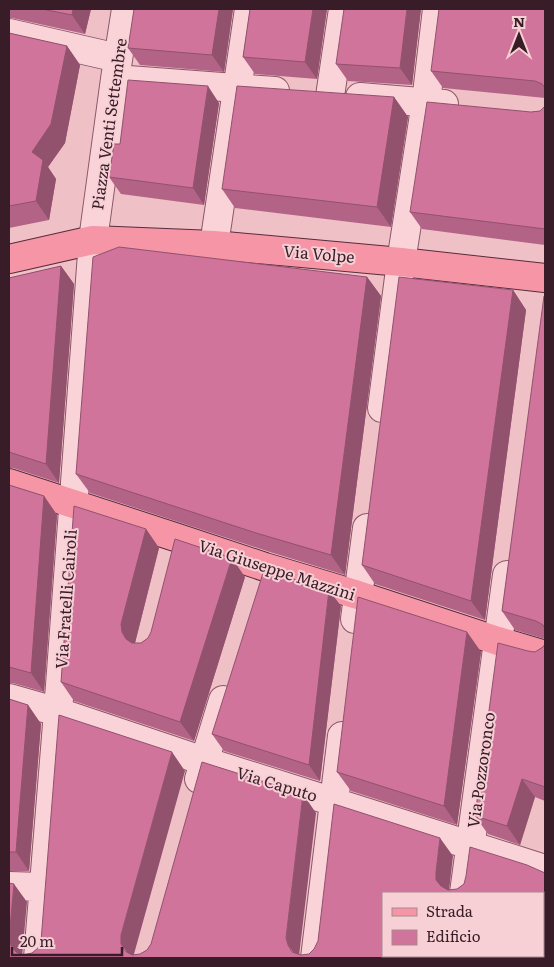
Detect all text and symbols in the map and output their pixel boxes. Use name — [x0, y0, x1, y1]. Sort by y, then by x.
north arrow — [494, 10, 544, 60]
text: N — [513, 11, 525, 31]
street label: Piazza Venti Settembre — [84, 36, 132, 211]
street label: Via Volpe — [282, 238, 356, 268]
street label: Via Fratelli Cairoli — [48, 528, 82, 670]
street label: Via Giuseppe Mazzini — [196, 532, 359, 606]
street label: Via Pozzoronco — [460, 710, 500, 829]
street label: Via Caputo — [234, 759, 321, 807]
legend — [382, 892, 544, 957]
text: Strada — [426, 899, 474, 922]
scale bar — [12, 924, 122, 956]
text: Edificio — [426, 924, 481, 947]
text: 20 m — [20, 929, 54, 952]

